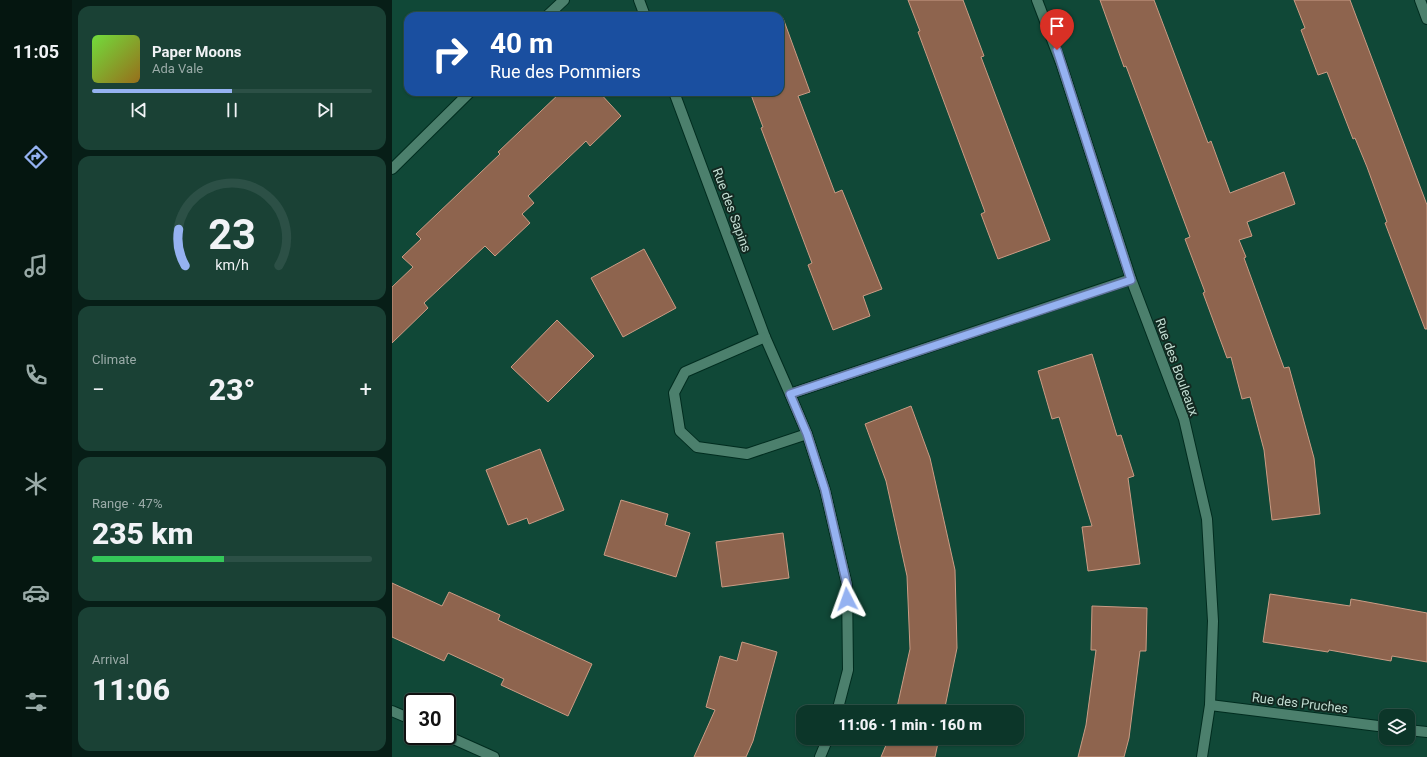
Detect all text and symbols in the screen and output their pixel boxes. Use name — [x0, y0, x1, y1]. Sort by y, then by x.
pin — [1040, 9, 1074, 50]
icon: arrive — [1046, 15, 1068, 37]
text: 40 m — [490, 27, 553, 60]
icon: right — [424, 28, 476, 80]
text: 11:05 — [13, 41, 59, 62]
text: Paper Moons — [152, 43, 242, 61]
text: Ada Vale — [152, 61, 203, 76]
text: Rue des Pommiers — [490, 61, 641, 82]
icon: previous — [128, 99, 150, 121]
icon: pause — [221, 99, 243, 121]
icon: next — [314, 99, 336, 121]
icon: directions — [22, 143, 50, 171]
street label: Rue des Sapins — [710, 166, 754, 254]
text: 23 — [208, 210, 256, 259]
icon: music — [22, 252, 50, 280]
text: km/h — [215, 257, 249, 273]
street label: Rue des Bouleaux — [1152, 316, 1202, 418]
text: Climate — [92, 352, 136, 367]
icon: phone — [22, 361, 50, 389]
text: 23° — [209, 372, 255, 407]
text: − — [92, 377, 105, 402]
text: + — [360, 377, 372, 402]
icon: climate — [22, 470, 50, 498]
text: Range · 47% — [92, 496, 162, 511]
text: 235 km — [92, 516, 194, 551]
position arrow — [826, 578, 868, 620]
icon: car — [22, 579, 50, 607]
text: Arrival — [92, 652, 129, 667]
text: 11:06 — [92, 672, 170, 707]
icon: filters — [22, 688, 50, 716]
street label: Rue des Pruches — [1251, 690, 1349, 716]
speed limit sign: 30 — [404, 693, 456, 745]
map controls — [1379, 709, 1415, 745]
button: layers — [1379, 709, 1415, 745]
text: 11:06 · 1 min · 160 m — [838, 716, 982, 734]

